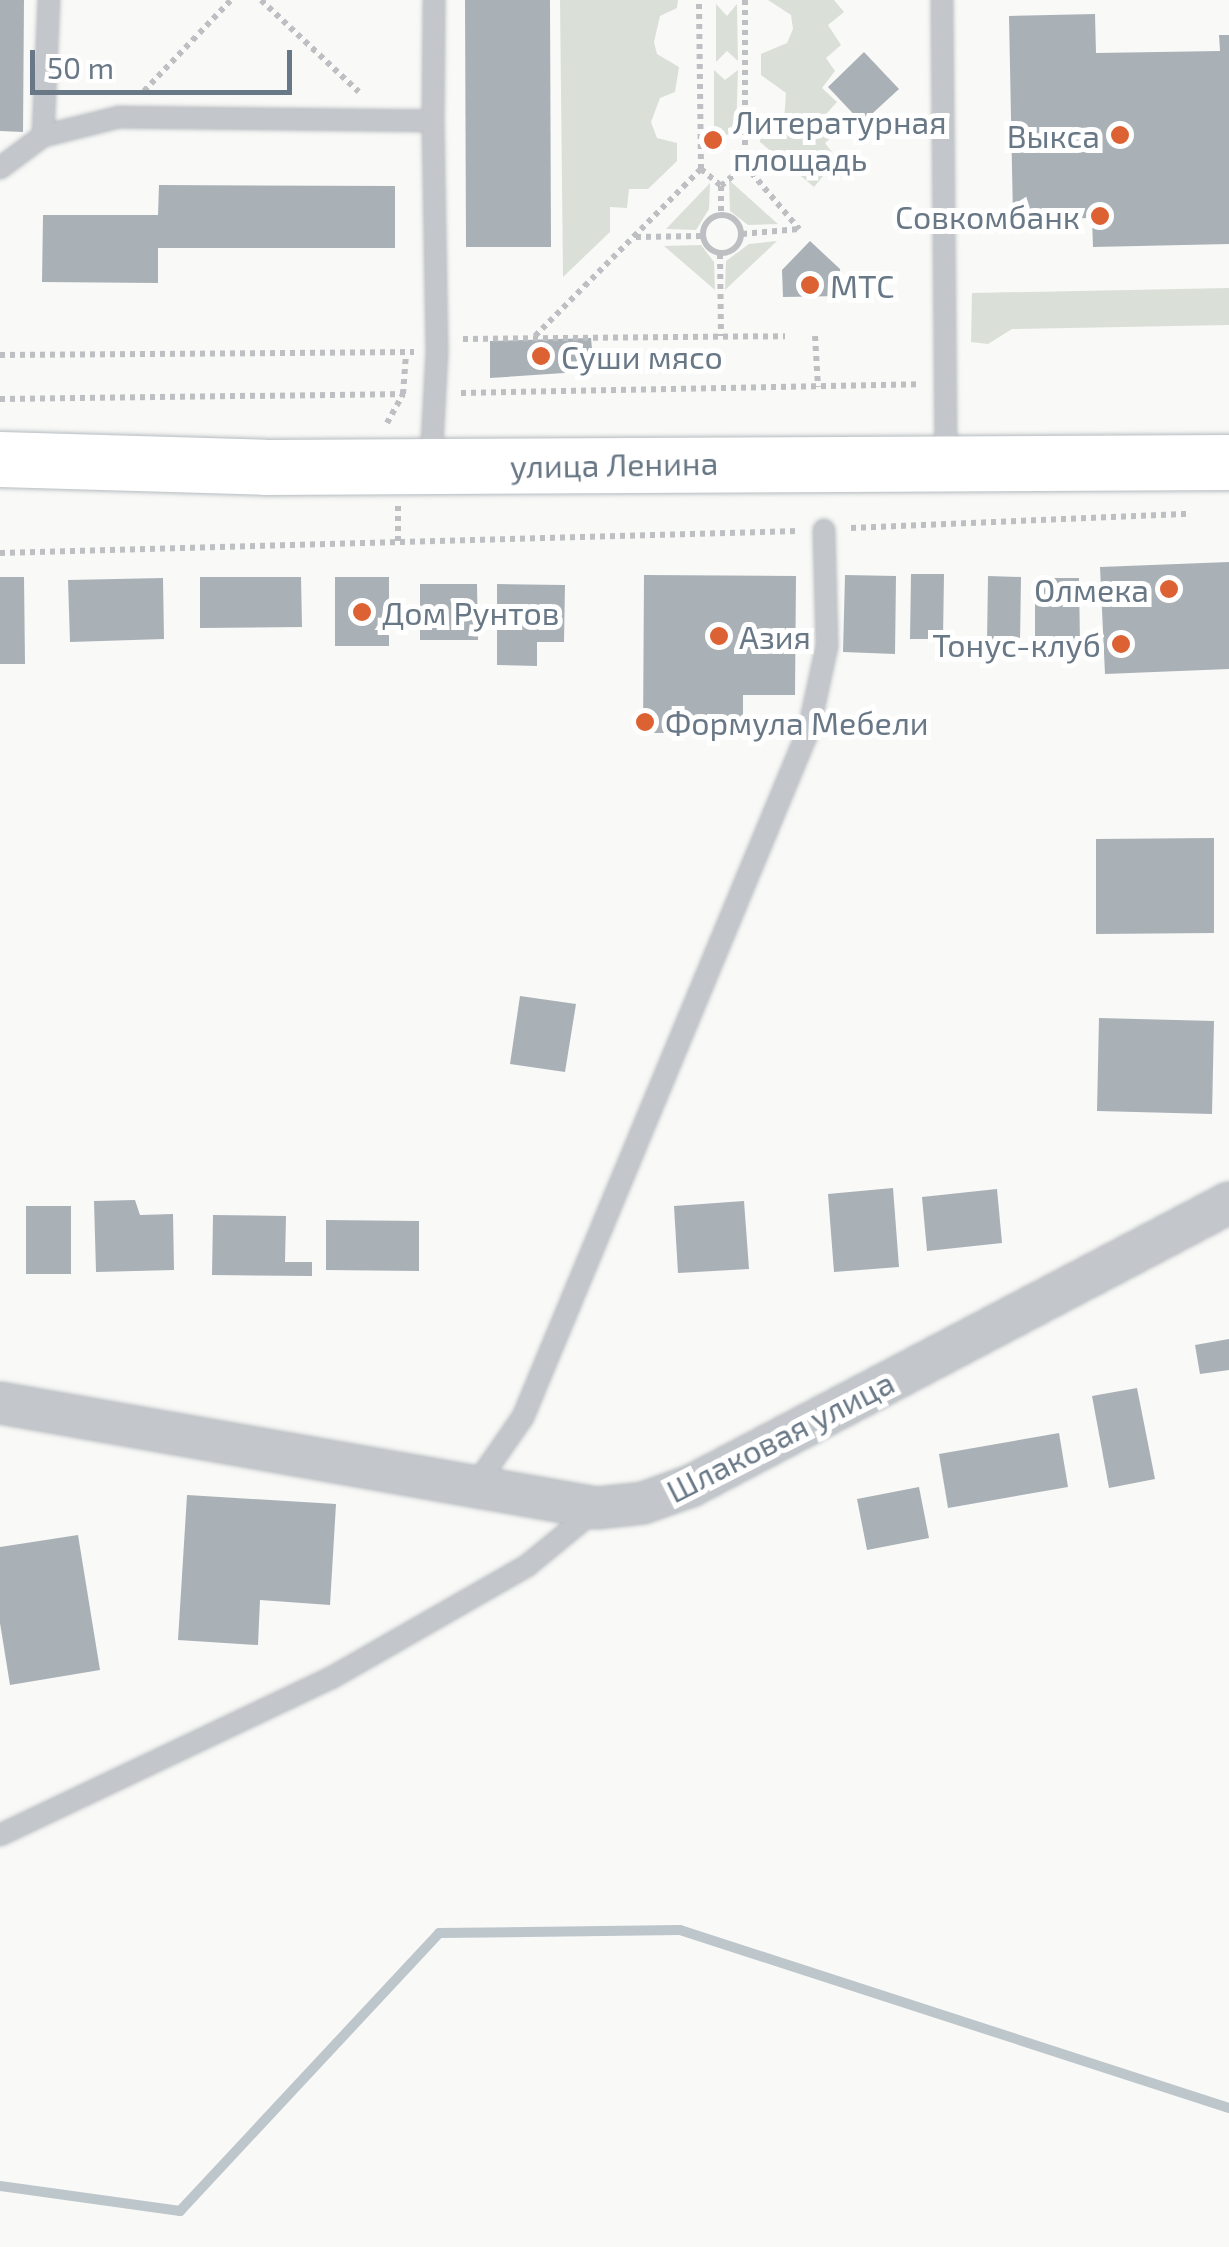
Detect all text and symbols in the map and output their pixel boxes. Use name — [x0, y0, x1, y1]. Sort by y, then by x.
scale bar — [35, 30, 298, 92]
text: 50 m — [47, 49, 114, 85]
place label: Литературная площадь — [733, 103, 947, 178]
place label: Выкса — [1007, 116, 1100, 154]
marker: Выкса — [1109, 124, 1131, 146]
marker: Литературная площадь — [702, 129, 724, 151]
place label: Совкомбанк — [895, 197, 1080, 235]
marker: Совкомбанк — [1089, 205, 1111, 227]
place label: МТС — [830, 266, 894, 304]
marker: МТС — [799, 274, 821, 296]
place label: Суши мясо — [561, 337, 723, 375]
marker: Суши мясо — [530, 345, 552, 367]
street label: улица Ленина — [510, 443, 718, 485]
place label: Олмека — [1034, 570, 1149, 608]
marker: Олмека — [1158, 578, 1180, 600]
place label: Дом Рунтов — [382, 593, 559, 631]
marker: Дом Рунтов — [351, 601, 373, 623]
place label: Азия — [739, 617, 811, 655]
marker: Азия — [708, 625, 730, 647]
place label: Тонус-клуб — [932, 625, 1101, 663]
marker: Тонус-клуб — [1110, 633, 1132, 655]
place label: Формула Мебели — [665, 703, 929, 741]
marker: Формула Мебели — [634, 711, 656, 733]
street label: Шлаковая улица — [660, 1362, 900, 1510]

